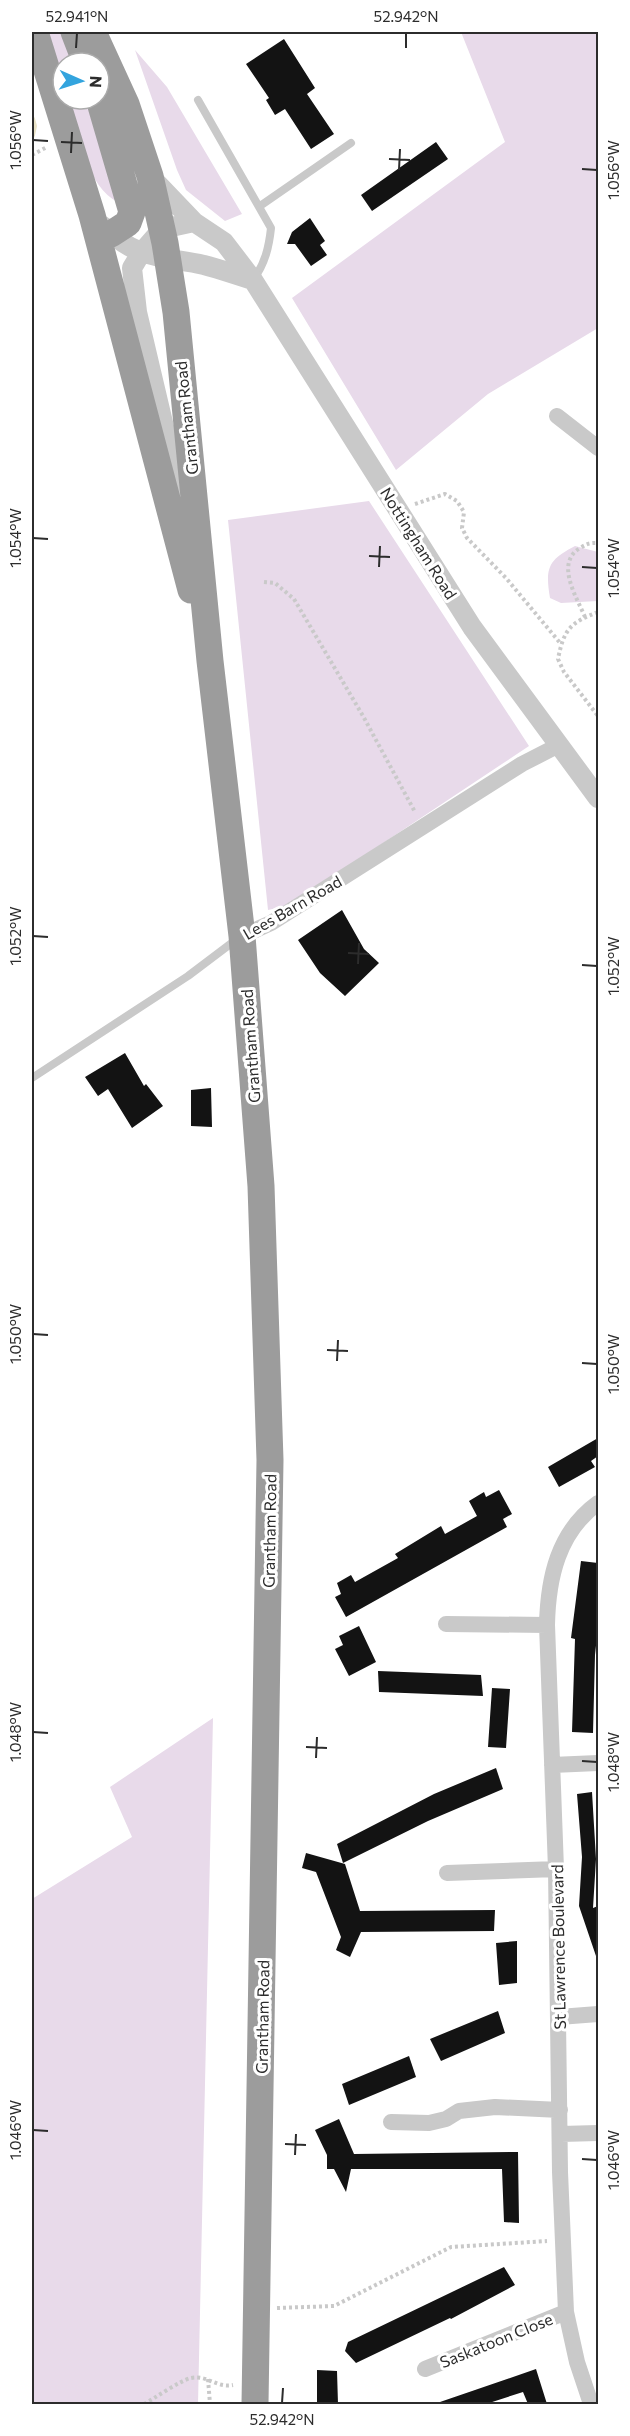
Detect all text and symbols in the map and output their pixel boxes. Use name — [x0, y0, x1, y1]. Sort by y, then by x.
text: 52.941°N — [46, 7, 108, 25]
text: 52.942°N — [374, 7, 438, 25]
north arrow — [51, 51, 111, 111]
text: N — [87, 75, 106, 88]
text: 1.056°W — [6, 110, 24, 170]
text: 1.056°W — [604, 140, 622, 200]
street label: Grantham Road — [171, 360, 201, 476]
street label: Nottingham Road — [377, 483, 461, 603]
text: 1.054°W — [6, 508, 24, 568]
text: 1.054°W — [604, 538, 622, 598]
street label: Lees Barn Road — [239, 871, 345, 943]
text: 1.052°W — [6, 907, 24, 965]
text: 1.052°W — [604, 937, 622, 995]
street label: Grantham Road — [237, 988, 263, 1104]
text: 1.050°W — [6, 1304, 24, 1364]
text: 1.050°W — [604, 1334, 622, 1394]
street label: Grantham Road — [259, 1474, 279, 1588]
text: 1.048°W — [6, 1702, 24, 1762]
text: 1.048°W — [604, 1732, 622, 1792]
street label: St Lawrence Boulevard — [547, 1864, 569, 2030]
street label: Grantham Road — [252, 1960, 272, 2074]
text: 1.046°W — [6, 2100, 24, 2160]
text: 1.046°W — [604, 2130, 622, 2190]
street label: Saskatoon Close — [437, 2309, 555, 2371]
text: 52.942°N — [250, 2410, 314, 2428]

